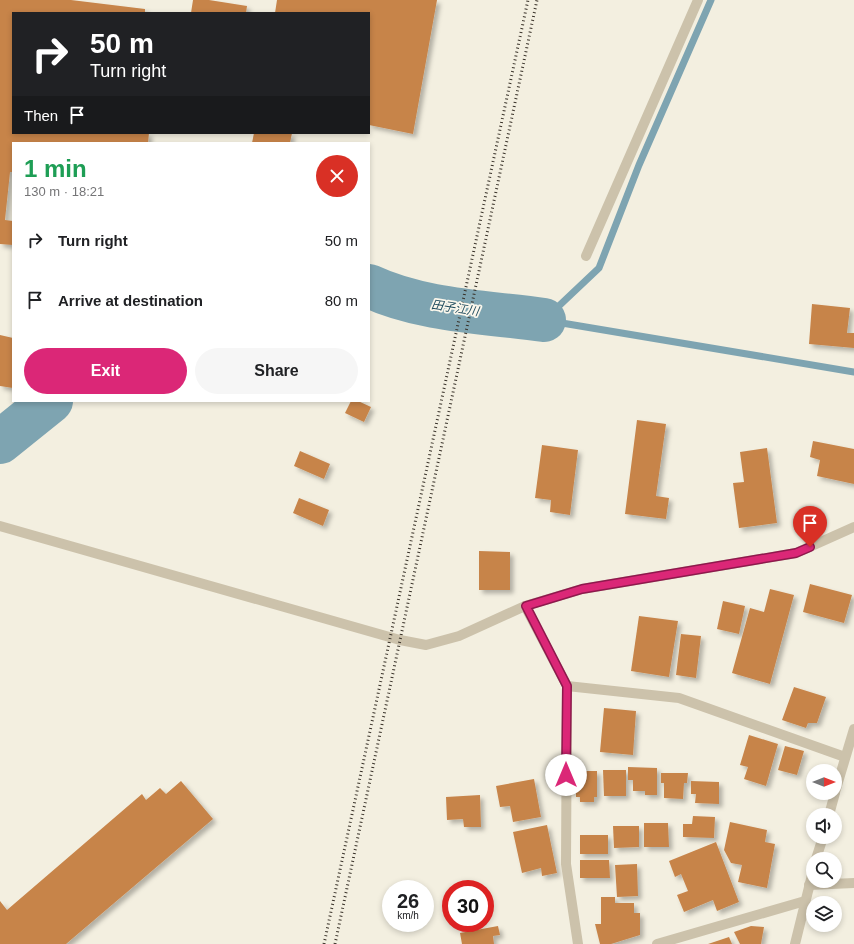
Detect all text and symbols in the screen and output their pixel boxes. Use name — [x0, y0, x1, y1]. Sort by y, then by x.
icon: right — [24, 28, 76, 80]
text: 50 m — [90, 28, 154, 59]
text: Turn right — [90, 61, 166, 81]
icon: arrive — [66, 104, 88, 126]
text: Then — [24, 107, 58, 124]
text: 1 min — [24, 155, 87, 182]
button: close — [316, 155, 358, 197]
text: 130 m · 18:21 — [24, 184, 104, 199]
icon: right — [24, 229, 46, 251]
text: Turn right — [58, 232, 128, 249]
text: 50 m — [325, 232, 358, 249]
icon: arrive — [24, 289, 46, 311]
text: Arrive at destination — [58, 292, 203, 309]
text: 80 m — [325, 292, 358, 309]
water label: 田子江川 — [430, 297, 482, 319]
button: Exit — [24, 348, 187, 394]
button: Share — [195, 348, 358, 394]
pin — [793, 506, 827, 547]
icon: arrive — [799, 512, 821, 534]
position arrow — [545, 754, 587, 796]
north arrow — [806, 764, 842, 800]
map controls — [806, 764, 842, 932]
button: sound — [806, 808, 842, 844]
button: search — [806, 852, 842, 888]
speed limit sign: 30 — [442, 880, 494, 932]
text: 26 — [397, 890, 419, 912]
button: layers — [806, 896, 842, 932]
text: km/h — [397, 910, 419, 921]

